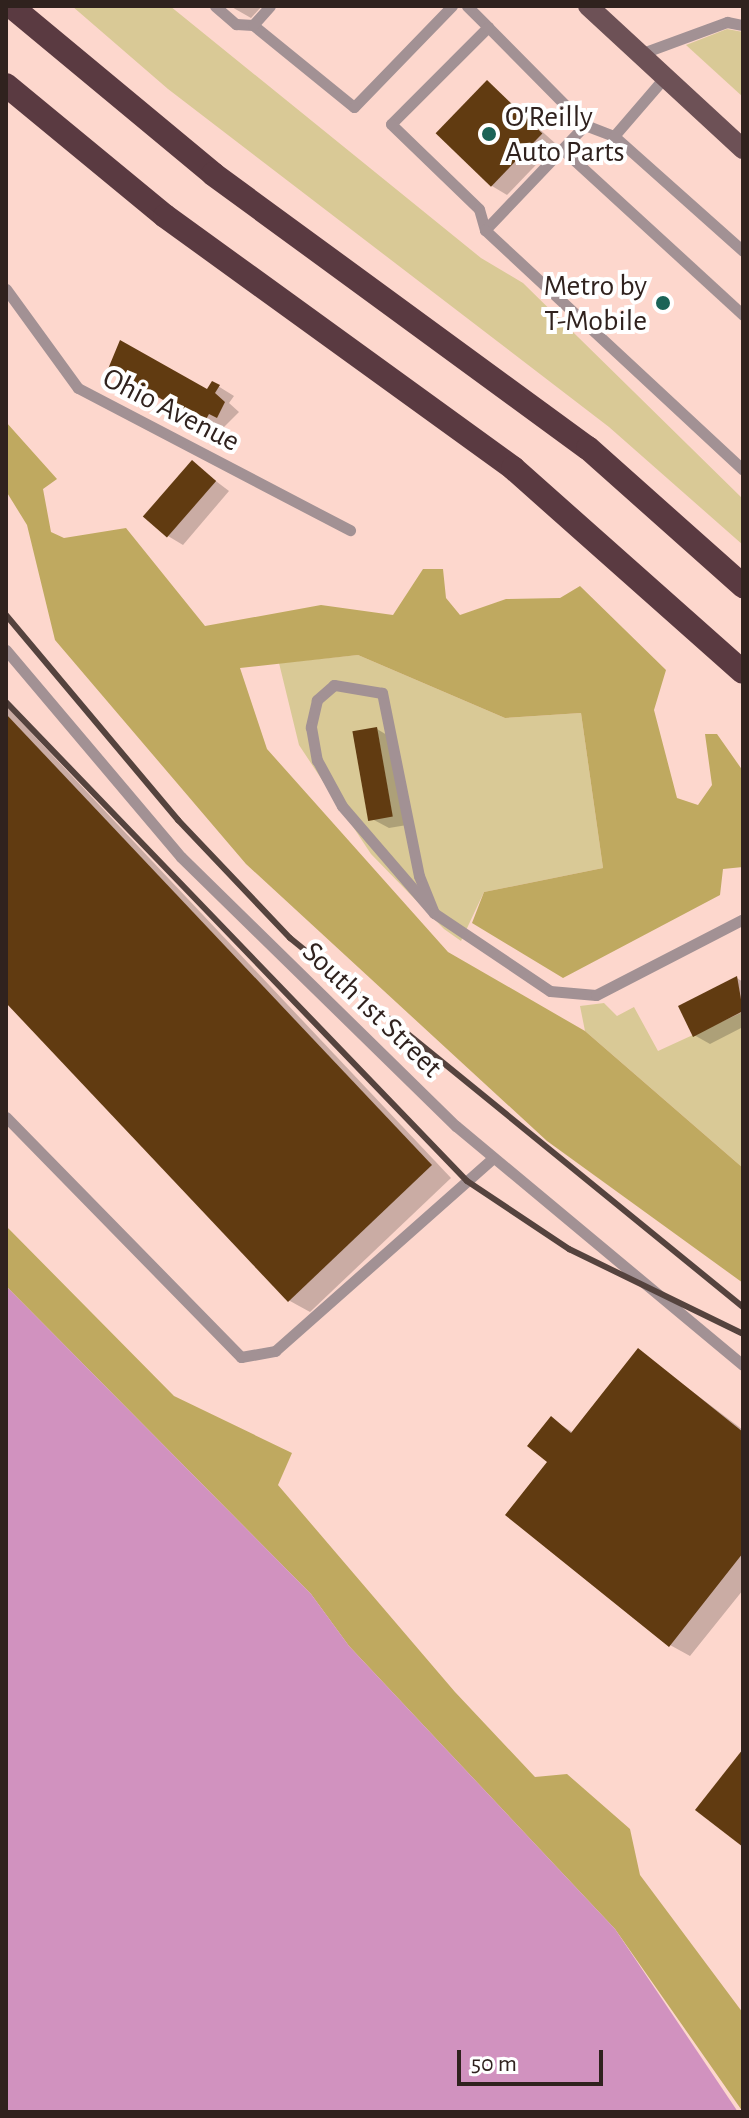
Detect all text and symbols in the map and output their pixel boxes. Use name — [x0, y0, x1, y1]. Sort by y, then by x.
place label: O'Reilly Auto Parts — [505, 99, 625, 170]
marker: O'Reilly Auto Parts — [480, 125, 498, 143]
place label: Metro by T-Mobile — [543, 268, 647, 338]
marker: Metro by T-Mobile — [654, 294, 672, 312]
street label: Ohio Avenue — [96, 360, 246, 460]
street label: South 1st Street — [295, 934, 449, 1086]
scale bar — [461, 2034, 607, 2084]
text: 50 m — [471, 2052, 517, 2076]

